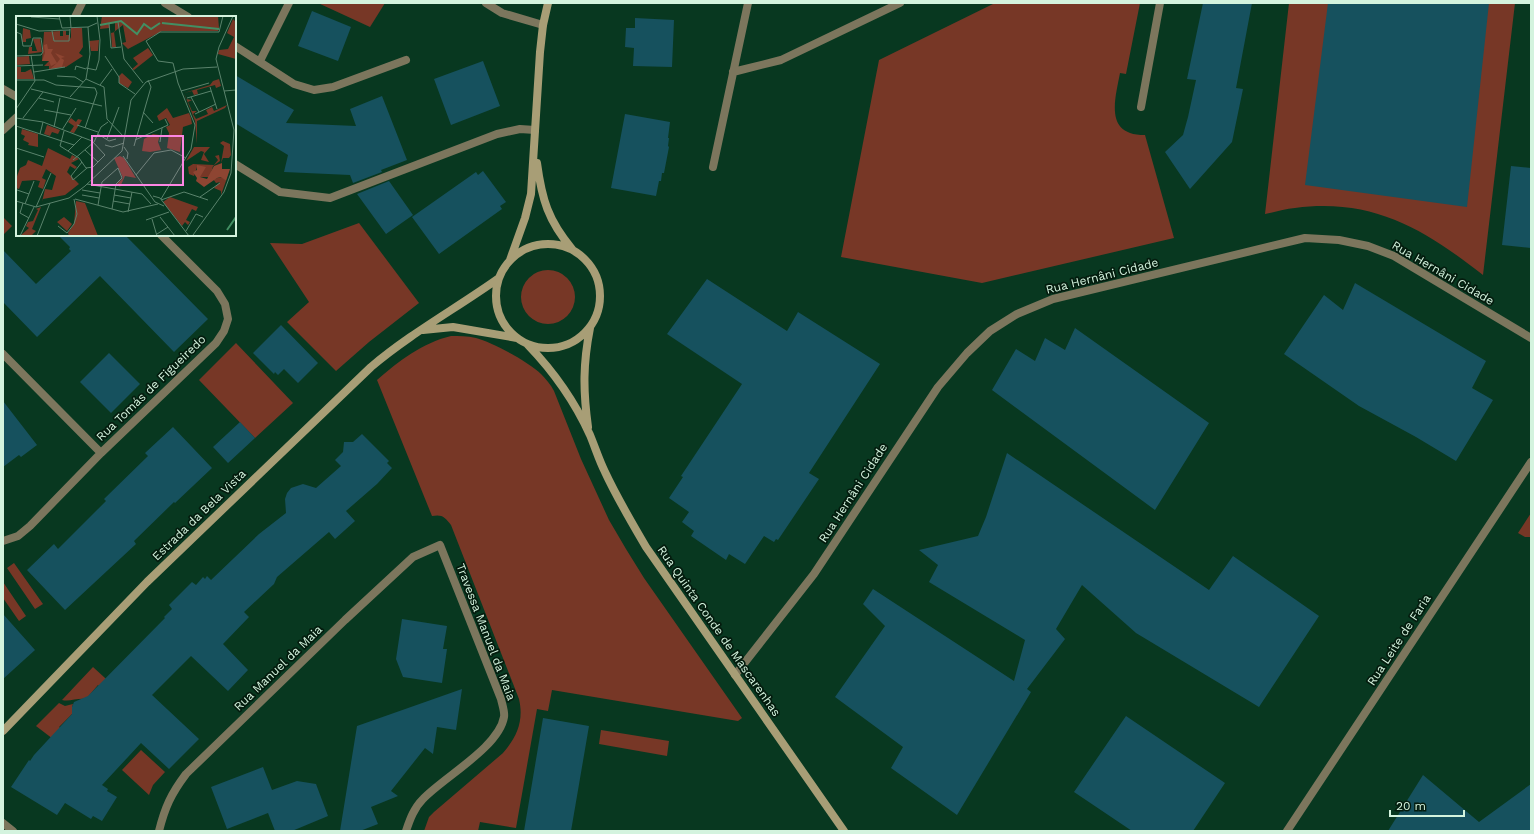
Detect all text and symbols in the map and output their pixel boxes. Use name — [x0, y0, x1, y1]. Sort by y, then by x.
inset map — [16, 16, 236, 236]
street label: Rua Hernâni Cidade — [1389, 238, 1497, 308]
street label: Rua Hernâni Cidade — [1044, 255, 1160, 297]
street label: Rua Tomás de Figueiredo — [93, 332, 209, 444]
street label: Rua Hernâni Cidade — [816, 441, 890, 545]
street label: Estrada da Bela Vista — [149, 467, 249, 563]
street label: Rua Quinta Conde de Mascarenhas — [655, 543, 783, 719]
street label: Travessa Manuel da Maia — [453, 562, 519, 703]
street label: Rua Leite de Faria — [1364, 592, 1434, 688]
street label: Rua Manuel da Maia — [231, 622, 325, 714]
scale bar — [1390, 792, 1464, 818]
text: 20 m — [1396, 799, 1426, 813]

